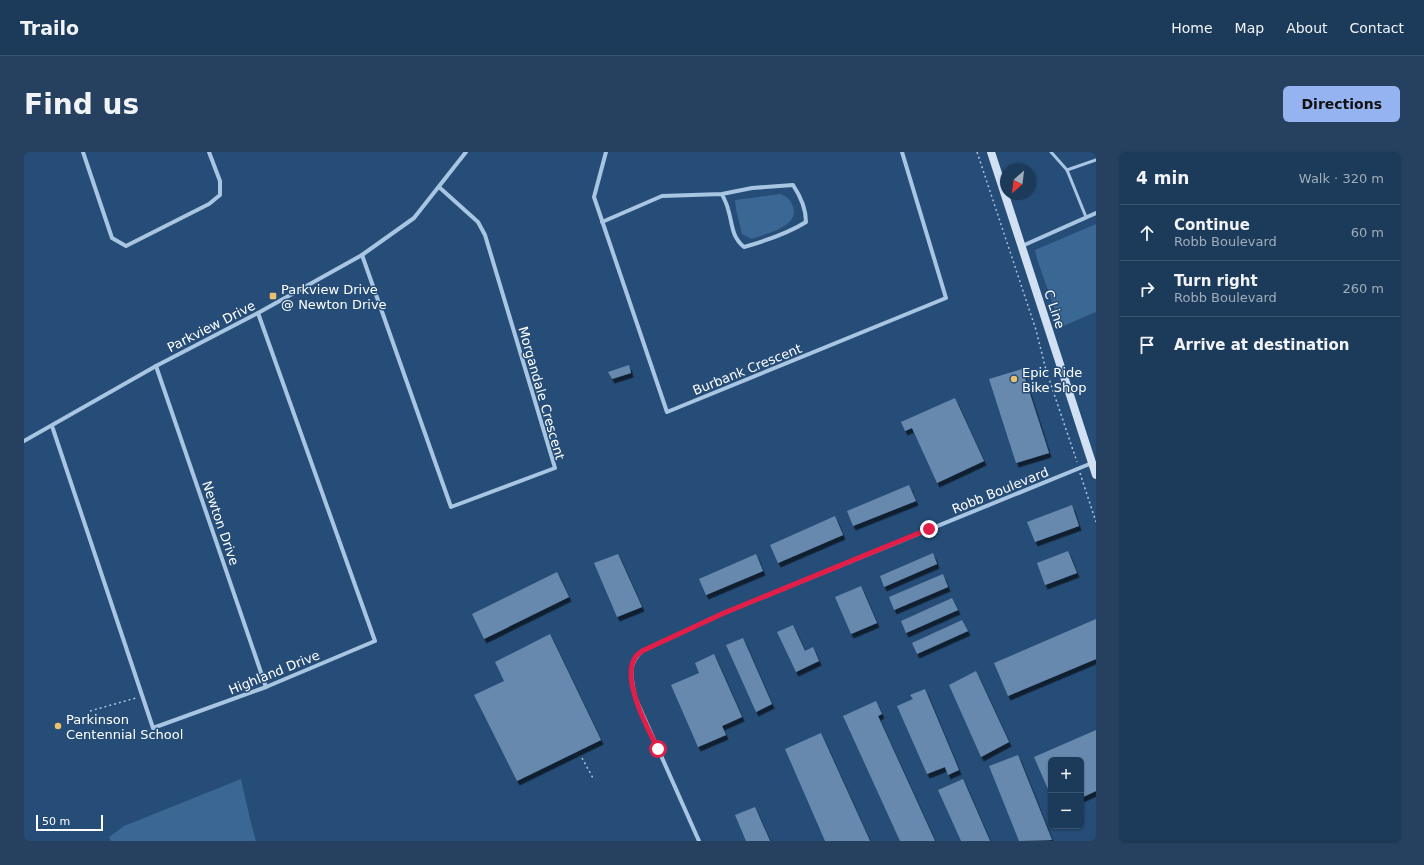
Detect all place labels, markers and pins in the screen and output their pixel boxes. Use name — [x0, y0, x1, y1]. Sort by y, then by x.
place label: Parkview Drive @ Newton Drive — [281, 282, 387, 312]
marker: Parkview Drive @ Newton Drive — [268, 291, 278, 301]
place label: Epic Ride Bike Shop — [1022, 365, 1086, 395]
marker: Epic Ride Bike Shop — [1009, 374, 1019, 384]
place label: Parkinson Centennial School — [66, 712, 183, 742]
marker: Parkinson Centennial School — [53, 721, 63, 731]

